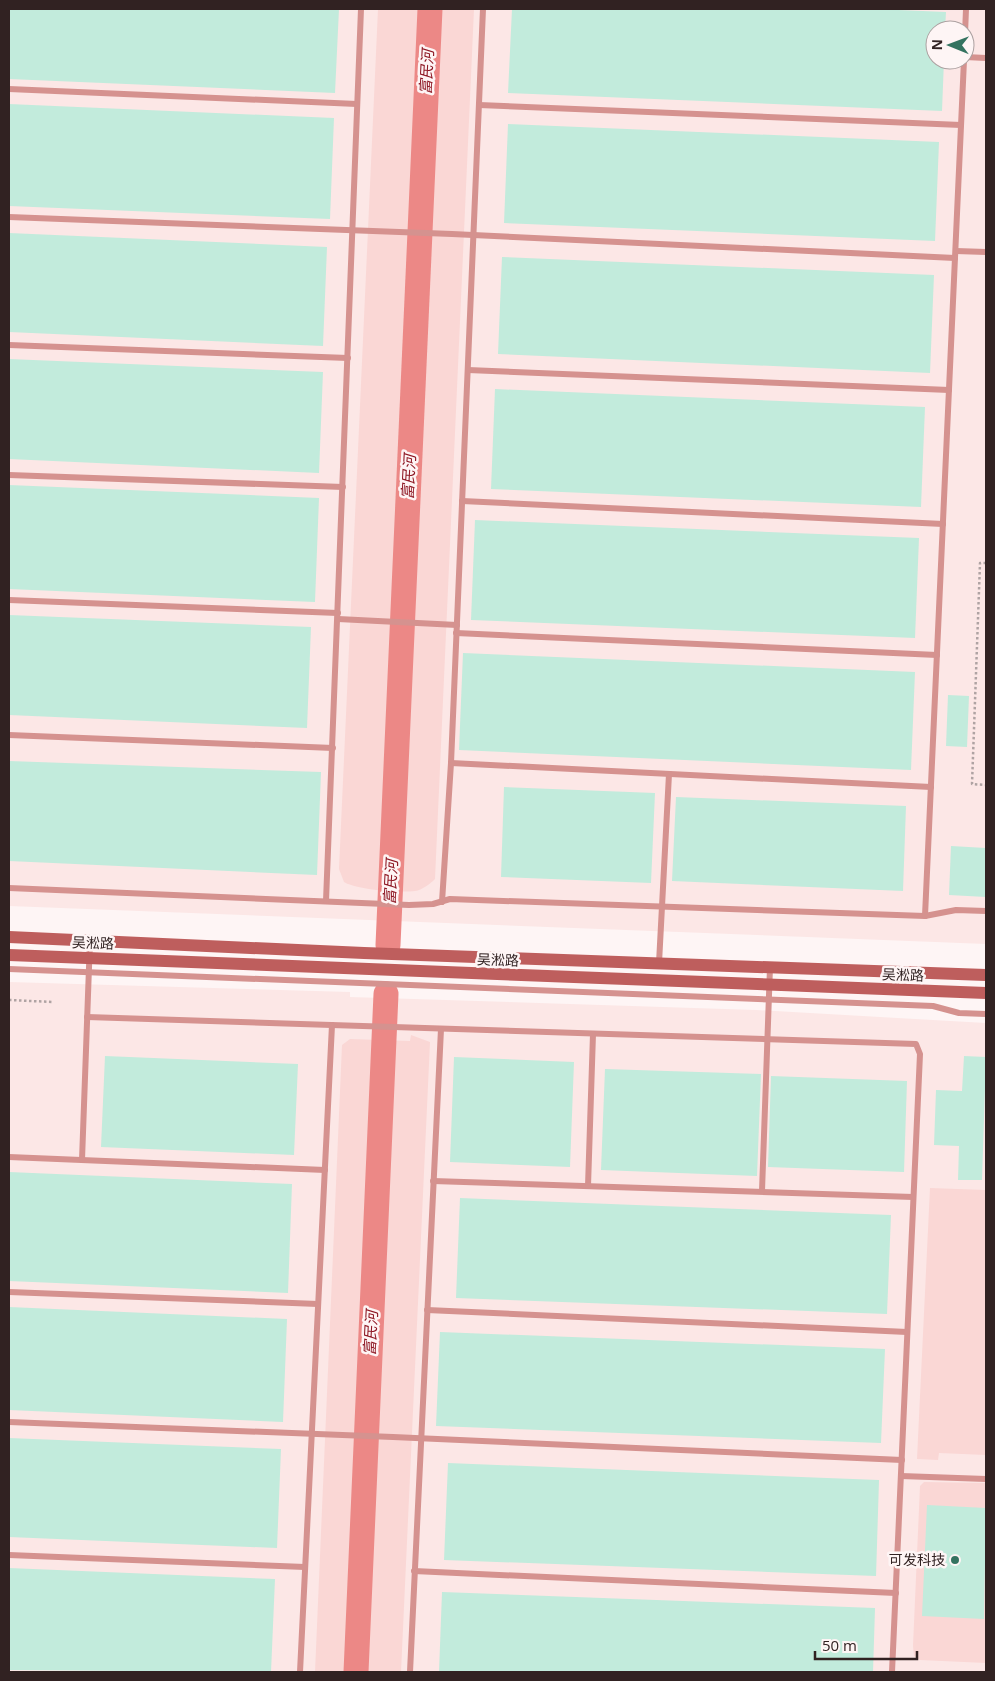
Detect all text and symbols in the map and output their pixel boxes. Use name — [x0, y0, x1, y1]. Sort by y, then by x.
north arrow — [925, 20, 975, 70]
text: N — [927, 39, 946, 51]
water label: 富民河 — [415, 46, 437, 95]
water label: 富民河 — [397, 451, 419, 500]
water label: 富民河 — [379, 856, 401, 905]
street label: 吴淞路 — [72, 932, 114, 953]
street label: 吴淞路 — [477, 949, 519, 970]
street label: 吴淞路 — [882, 964, 924, 985]
water label: 富民河 — [359, 1307, 381, 1356]
place label: 可发科技 — [889, 1550, 945, 1569]
marker: 可发科技 — [949, 1554, 961, 1566]
scale bar — [815, 1628, 918, 1660]
text: 50 m — [822, 1635, 857, 1655]

